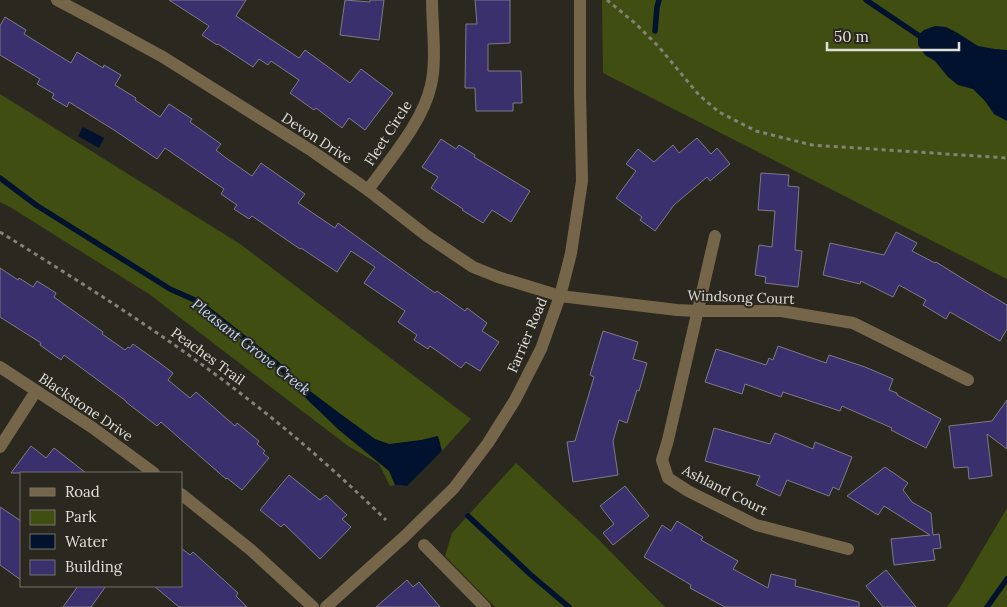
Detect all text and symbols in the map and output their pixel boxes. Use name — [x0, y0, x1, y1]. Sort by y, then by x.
scale bar — [827, 20, 960, 52]
text: 50 m — [834, 27, 869, 46]
street label: Fleet Circle — [360, 97, 416, 169]
street label: Devon Drive — [278, 109, 356, 168]
street label: Windsong Court — [687, 286, 795, 308]
water label: Pleasant Grove Creek — [188, 294, 315, 399]
street label: Farrier Road — [503, 295, 551, 375]
street label: Peaches Trail — [168, 323, 248, 389]
street label: Blackstone Drive — [36, 369, 137, 445]
street label: Ashland Court — [679, 460, 771, 519]
legend — [20, 472, 182, 587]
text: Road — [65, 482, 100, 501]
text: Park — [65, 507, 96, 526]
text: Water — [65, 532, 108, 551]
text: Building — [65, 557, 123, 576]

